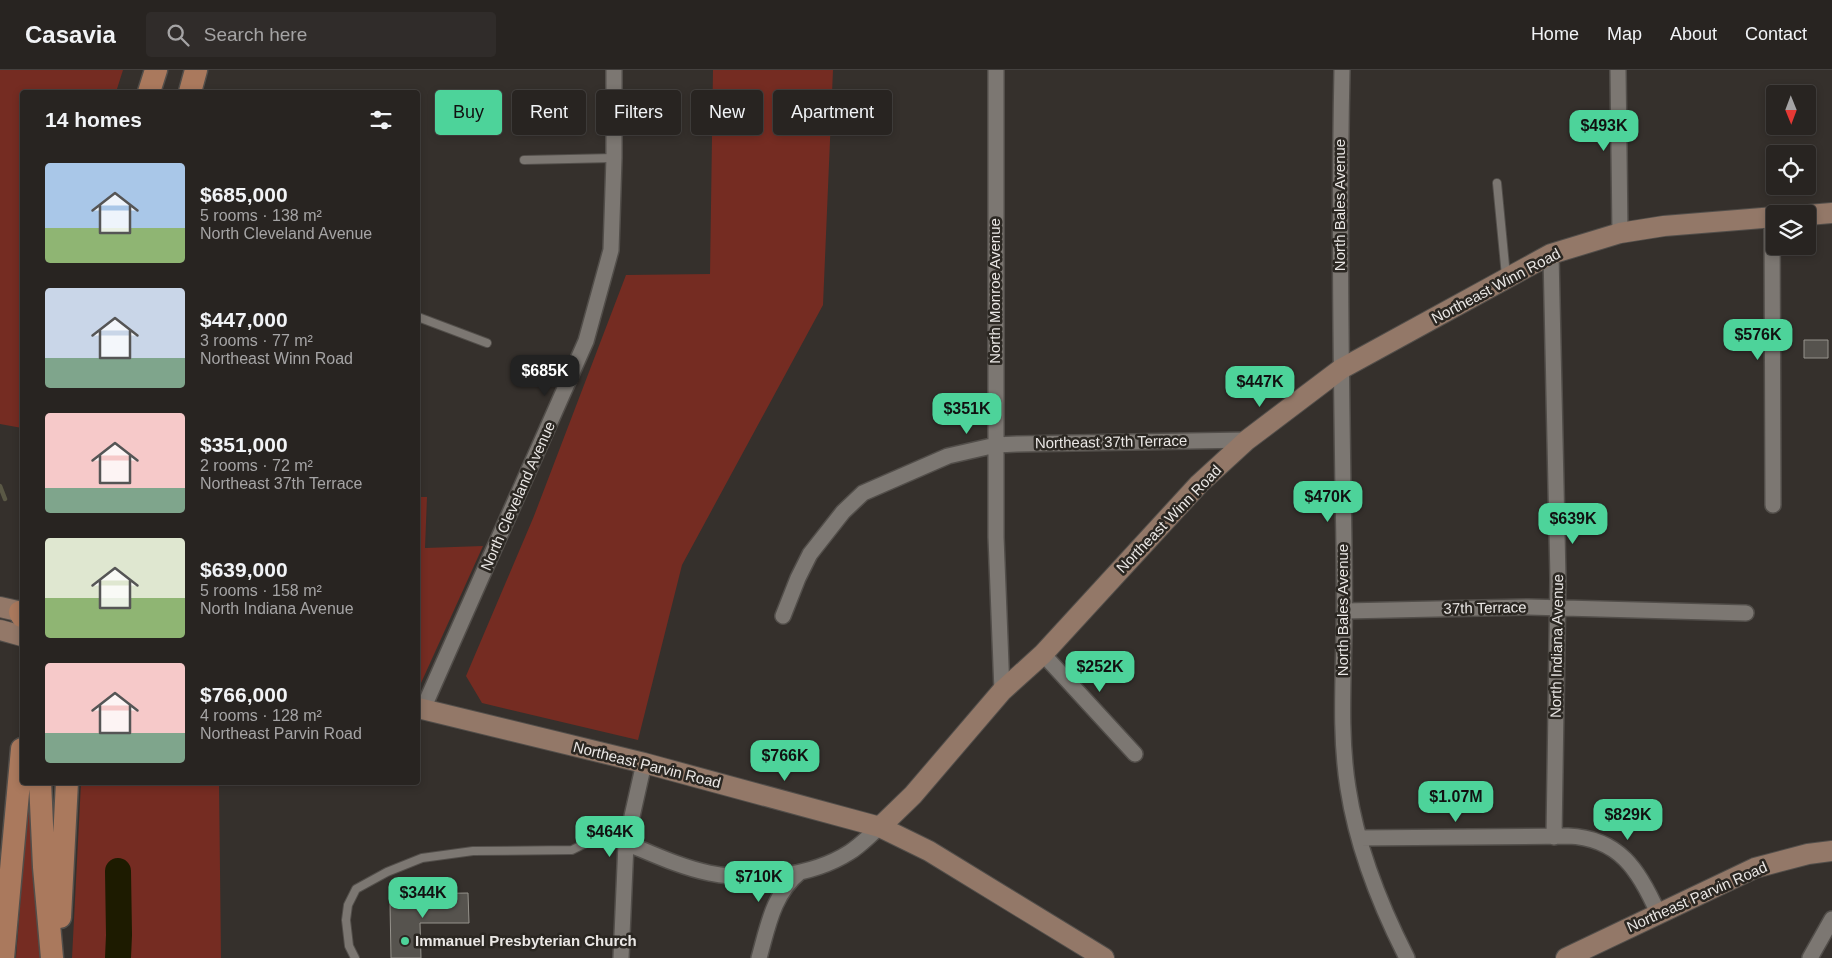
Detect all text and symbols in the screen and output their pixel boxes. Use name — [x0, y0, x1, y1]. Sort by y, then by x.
search box — [146, 12, 496, 57]
text: Casavia — [25, 21, 116, 48]
icon: search — [164, 21, 192, 49]
text: Search here — [204, 24, 307, 45]
text: Home — [1531, 24, 1579, 44]
text: Map — [1607, 24, 1642, 44]
text: About — [1670, 24, 1717, 44]
text: Contact — [1745, 24, 1807, 44]
north arrow — [1766, 85, 1816, 135]
map controls — [1766, 85, 1816, 255]
chip: Buy — [435, 90, 502, 135]
chip: Rent — [512, 90, 586, 135]
chip: Filters — [596, 90, 681, 135]
chip: New — [691, 90, 763, 135]
chip: Apartment — [773, 90, 892, 135]
icon: filters — [367, 106, 395, 134]
text: 14 homes — [45, 108, 142, 131]
pin: $493K — [1569, 109, 1639, 152]
text: $493K — [1580, 117, 1628, 134]
street label: North Bales Avenue — [1331, 139, 1348, 271]
button: locate — [1766, 145, 1816, 195]
icon: home — [85, 183, 145, 243]
text: $685,000 — [200, 183, 288, 206]
button: layers — [1766, 205, 1816, 255]
text: 5 rooms · 138 m² — [200, 207, 322, 224]
street label: North Monroe Avenue — [986, 218, 1003, 364]
text: North Cleveland Avenue — [200, 225, 372, 242]
street label: Northeast Winn Road — [1428, 244, 1563, 327]
icon: home — [85, 308, 145, 368]
text: $447,000 — [200, 308, 288, 331]
pin: $576K — [1723, 318, 1793, 361]
text: $576K — [1734, 326, 1782, 343]
text: 3 rooms · 77 m² — [200, 332, 313, 349]
text: Northeast Winn Road — [200, 350, 353, 367]
pin: $685K — [510, 354, 580, 397]
text: $685K — [521, 362, 569, 379]
pin: $447K — [1225, 366, 1295, 408]
text: $447K — [1236, 373, 1284, 390]
pin: $351K — [932, 392, 1002, 435]
text: $351K — [943, 400, 991, 417]
street label: North Cleveland Avenue — [477, 419, 558, 573]
street label: Northeast 37th Terrace — [1035, 432, 1187, 451]
icon: home — [85, 433, 145, 493]
text: $351,000 — [200, 433, 288, 456]
text: 2 rooms · 72 m² — [200, 457, 313, 474]
street label: Northeast Winn Road — [1113, 461, 1225, 576]
text: Northeast 37th Terrace — [200, 475, 362, 492]
pin: $470K — [1293, 480, 1363, 523]
text: $470K — [1304, 488, 1352, 505]
pin: $639K — [1538, 502, 1608, 545]
text: $639K — [1549, 510, 1597, 527]
street label: North Bales Avenue — [1334, 544, 1351, 676]
icon: home — [85, 558, 145, 618]
text: $639,000 — [200, 558, 288, 581]
street label: North Indiana Avenue — [1547, 574, 1566, 718]
text: 5 rooms · 158 m² — [200, 582, 322, 599]
street label: 37th Terrace — [1443, 598, 1527, 617]
text: North Indiana Avenue — [200, 600, 354, 617]
pin: $252K — [1065, 650, 1135, 693]
text: $252K — [1076, 658, 1124, 675]
icon: home — [85, 683, 145, 743]
text: $766,000 — [200, 683, 288, 706]
text: 4 rooms · 128 m² — [200, 707, 322, 724]
text: Northeast Parvin Road — [200, 725, 362, 742]
street label: Northeast Parvin Road — [571, 738, 723, 791]
pin: $766K — [750, 740, 820, 782]
text: $766K — [761, 747, 809, 764]
pin: $1.07M — [1415, 780, 1497, 823]
text: $1.07M — [1429, 788, 1483, 805]
pin: $829K — [1593, 798, 1663, 841]
text: $829K — [1604, 806, 1652, 823]
pin: $464K — [575, 816, 645, 858]
text: $464K — [586, 823, 634, 840]
street label: Northeast Parvin Road — [1624, 858, 1770, 935]
pin: $710K — [724, 860, 794, 903]
text: $710K — [735, 868, 783, 885]
pin: $344K — [388, 876, 458, 919]
text: $344K — [399, 884, 447, 901]
place label: Immanuel Presbyterian Church — [415, 932, 637, 949]
marker: Immanuel Presbyterian Church — [399, 935, 411, 947]

